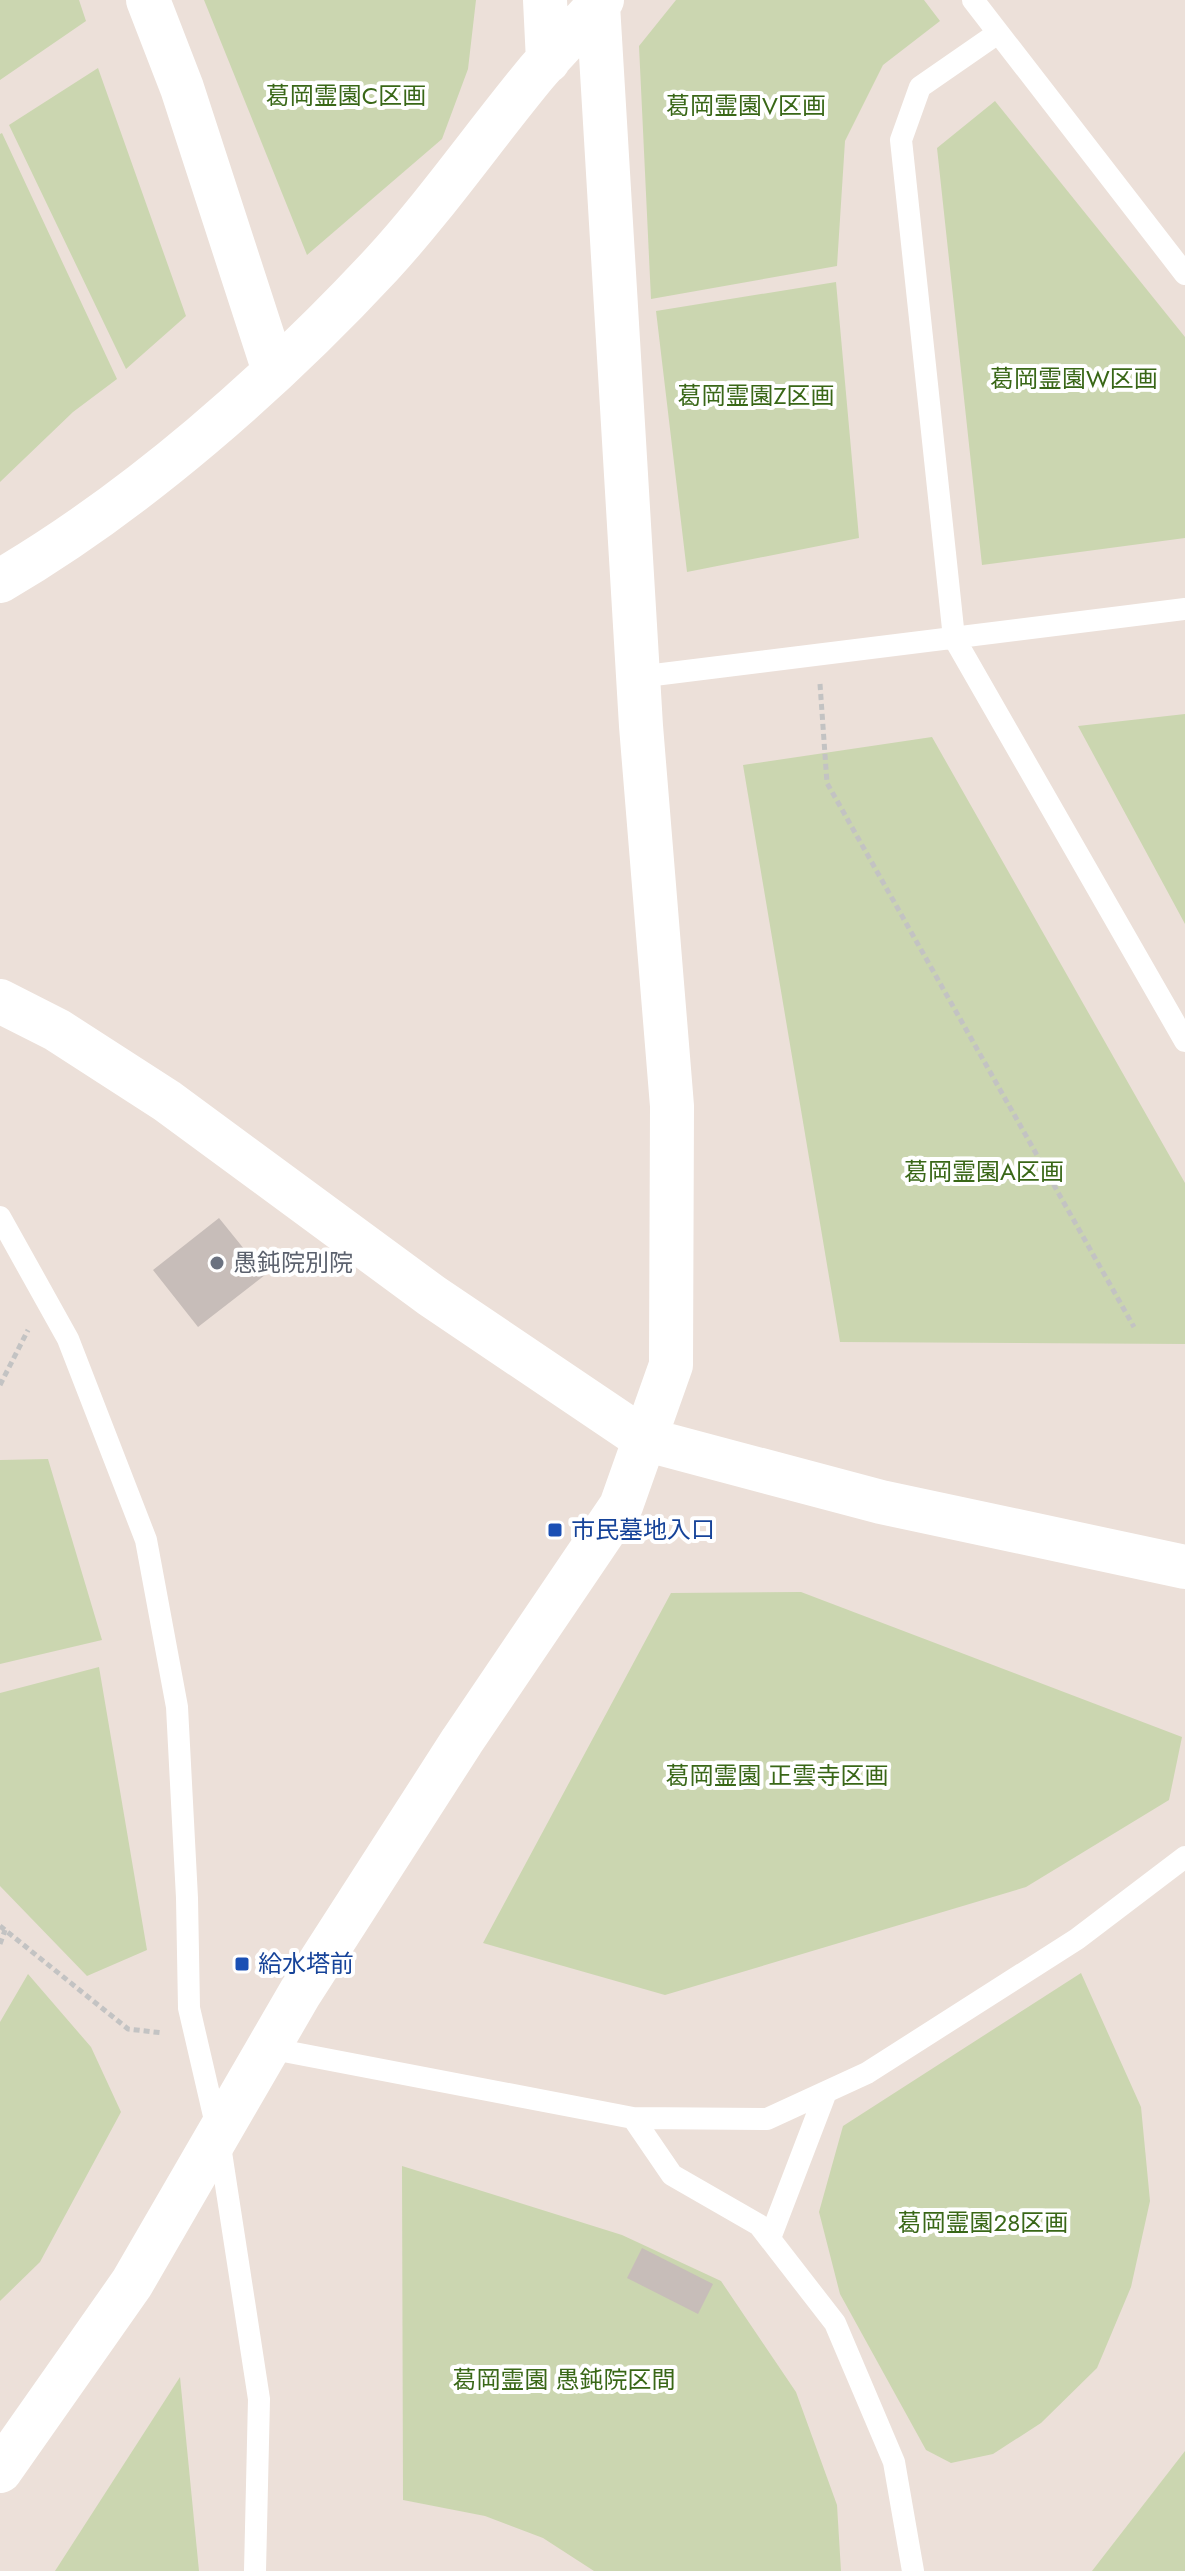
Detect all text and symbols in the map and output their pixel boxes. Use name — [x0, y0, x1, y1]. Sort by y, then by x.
park label: 葛岡霊園C区画 — [266, 78, 426, 113]
park label: 葛岡霊園V区画 — [666, 88, 826, 123]
park label: 葛岡霊園W区画 — [990, 361, 1158, 396]
park label: 葛岡霊園Z区画 — [677, 378, 835, 413]
park label: 葛岡霊園A区画 — [904, 1154, 1064, 1189]
place label: 愚鈍院別院 — [233, 1245, 353, 1280]
marker: 愚鈍院別院 — [208, 1254, 226, 1272]
place label: 市民墓地入口 — [571, 1512, 715, 1547]
marker: 市民墓地入口 — [546, 1521, 564, 1539]
park label: 葛岡霊園 正雲寺区画 — [665, 1758, 889, 1793]
place label: 給水塔前 — [258, 1946, 354, 1981]
marker: 給水塔前 — [233, 1955, 251, 1973]
park label: 葛岡霊園28区画 — [898, 2205, 1068, 2240]
park label: 葛岡霊園 愚鈍院区間 — [452, 2362, 676, 2397]

